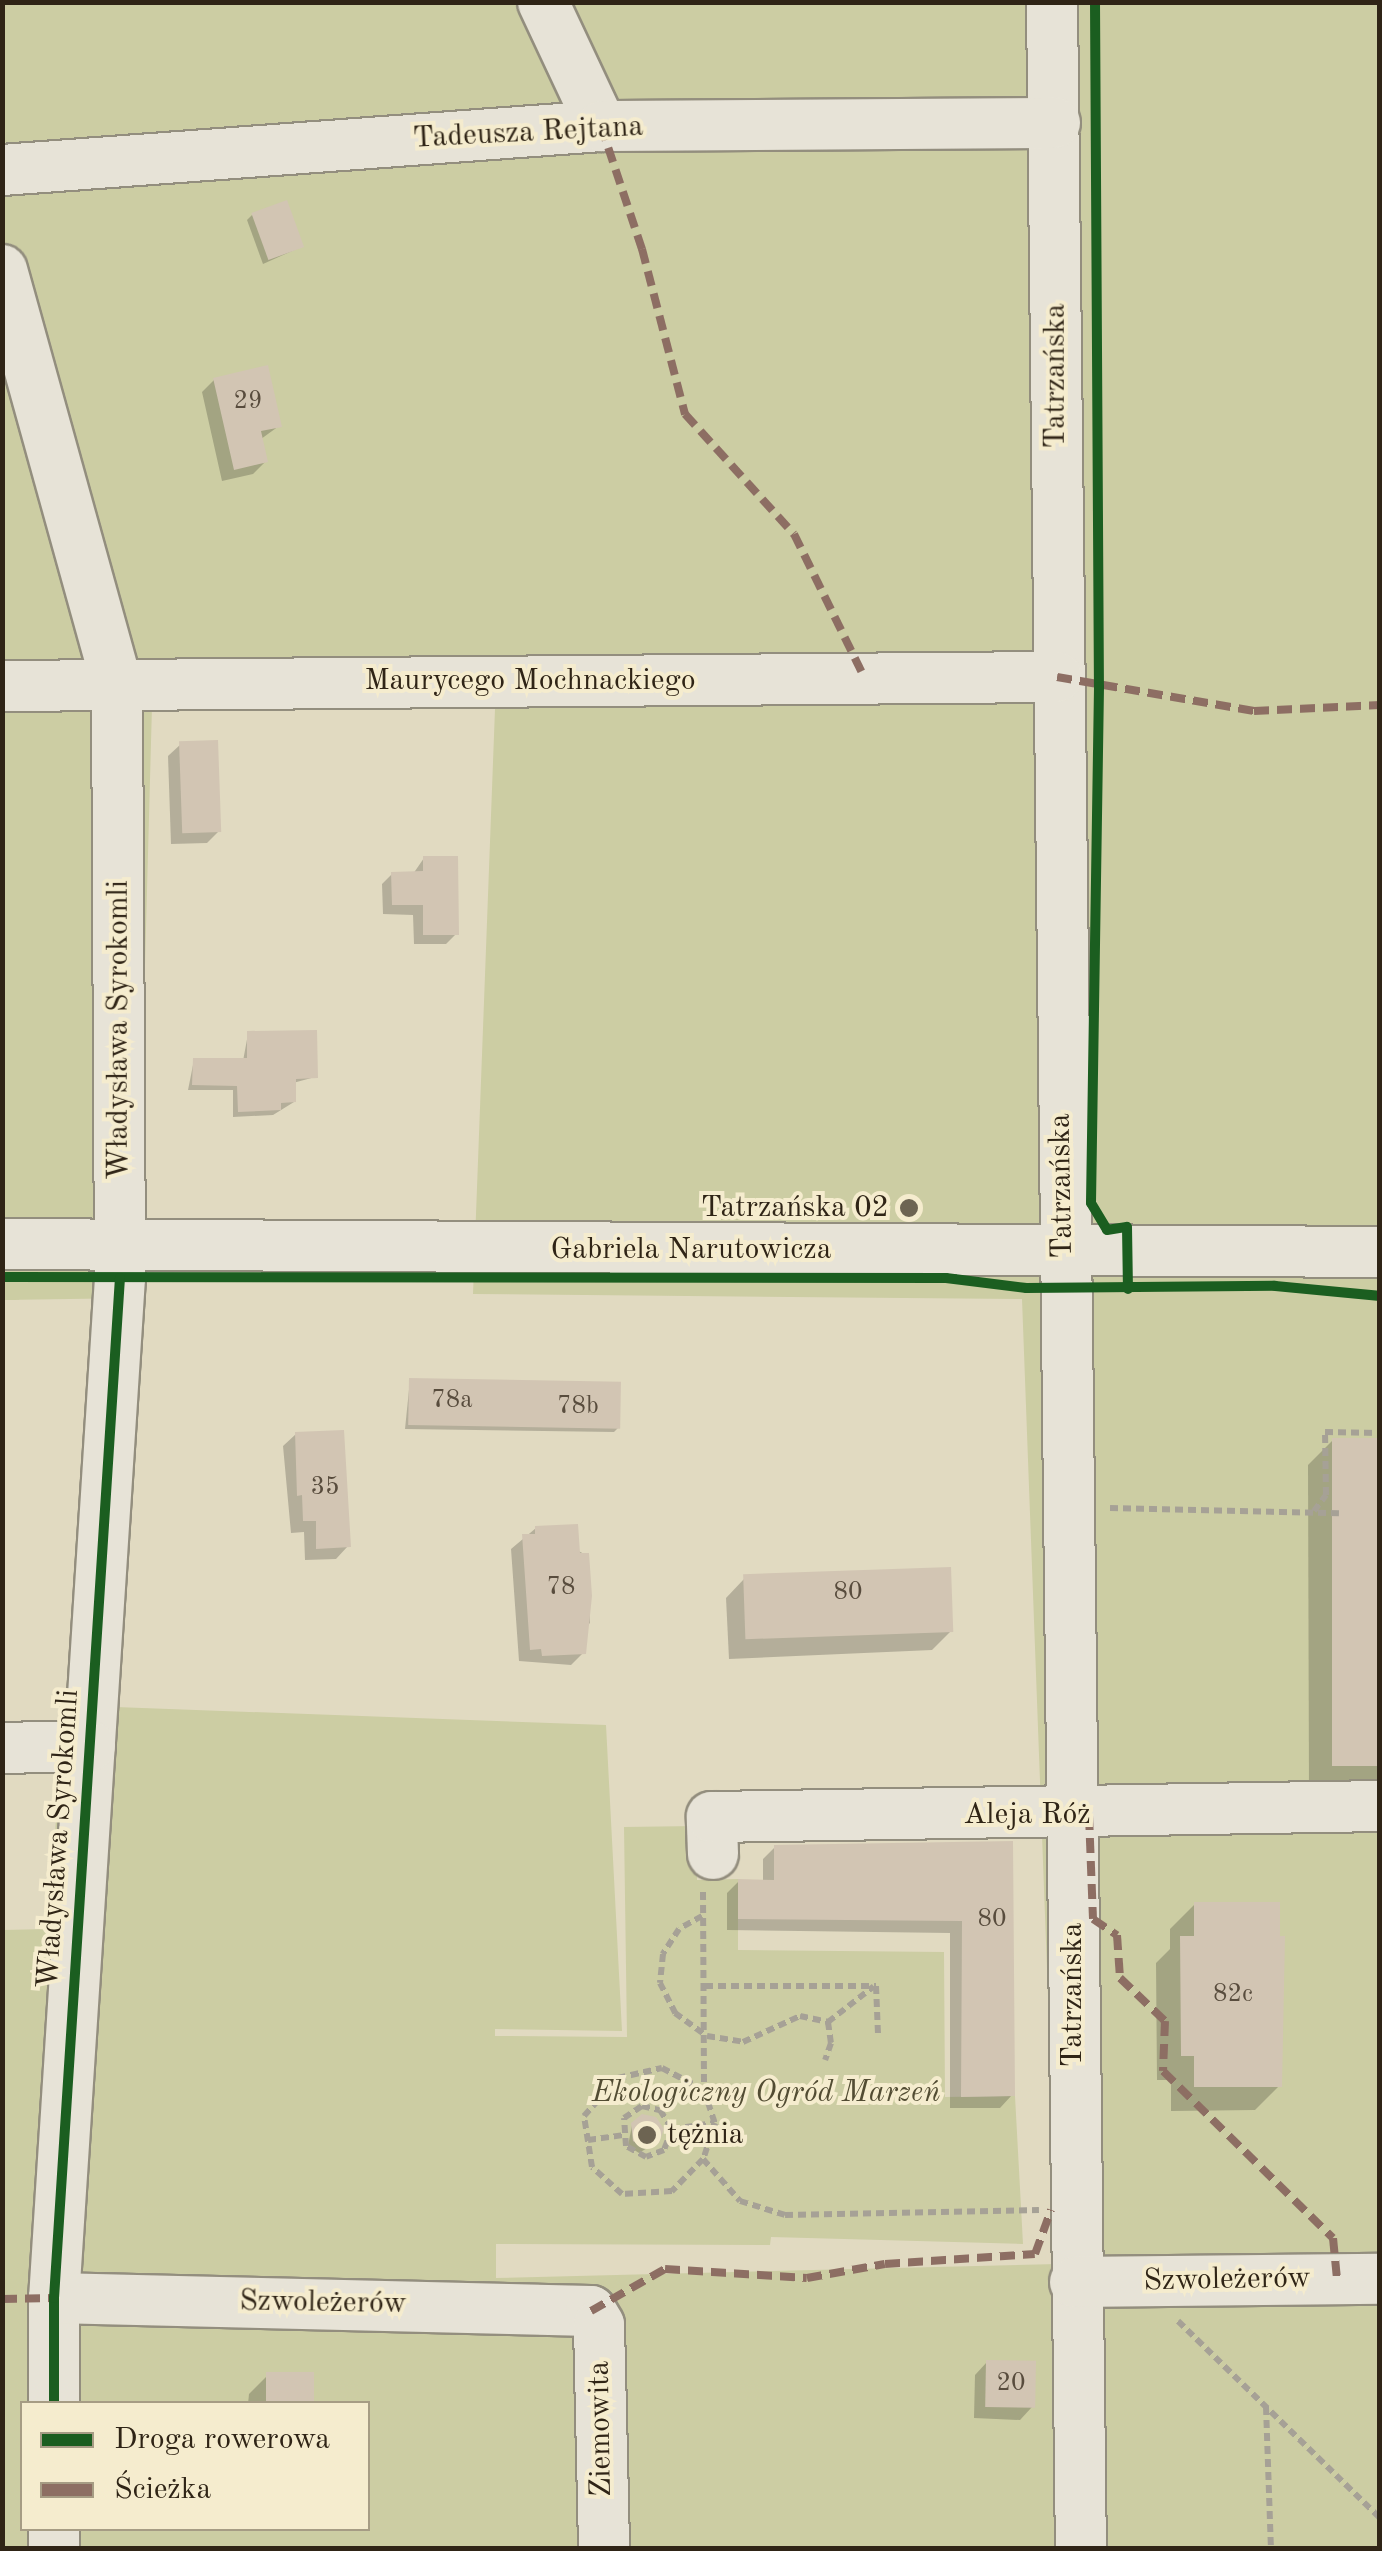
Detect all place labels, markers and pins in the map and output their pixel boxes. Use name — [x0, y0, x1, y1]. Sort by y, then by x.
place label: Tatrzańska 02 — [701, 1190, 889, 1226]
marker: Tatrzańska 02 — [898, 1197, 920, 1219]
place label: tężnia — [667, 2117, 744, 2153]
marker: tężnia — [636, 2124, 658, 2146]

